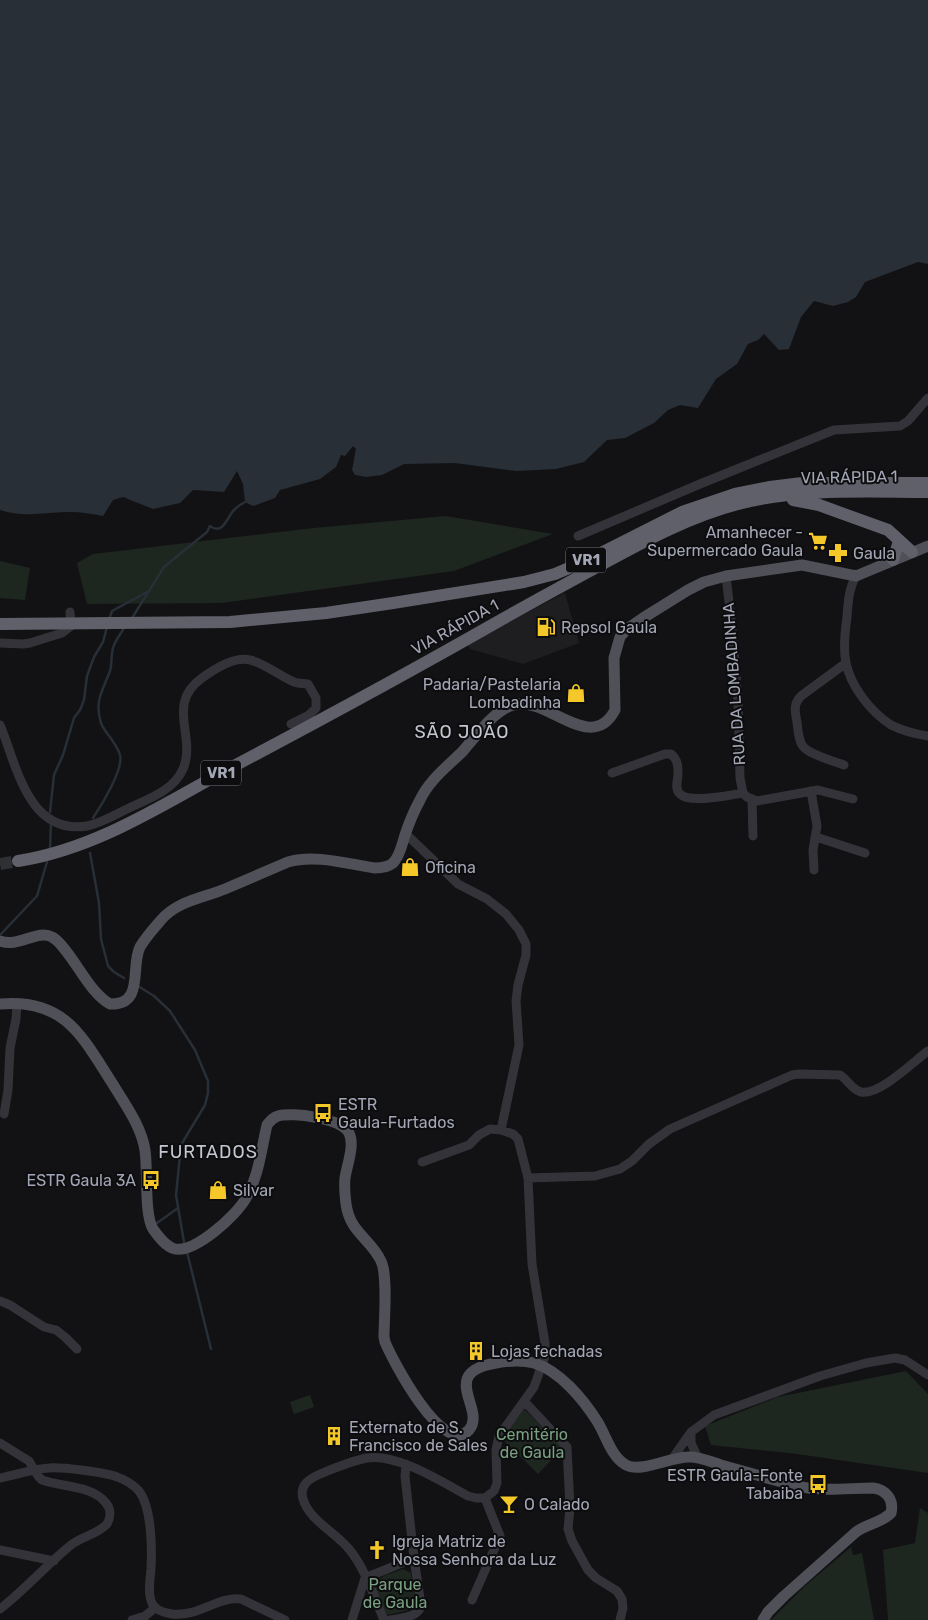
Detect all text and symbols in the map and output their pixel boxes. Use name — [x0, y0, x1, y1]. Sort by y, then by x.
street label: VIA RÁPIDA 1 — [800, 467, 898, 487]
place label: Amanhecer - Supermercado Gaula — [647, 523, 803, 560]
supermarket icon: Amanhecer - Supermercado Gaula — [807, 530, 829, 552]
pharmacy icon: Gaula — [827, 542, 849, 564]
place label: Gaula — [853, 544, 895, 563]
road number: VR1 — [566, 548, 606, 572]
street label: VIA RÁPIDA 1 — [408, 595, 502, 659]
street label: RUA DA LOMBADINHA — [719, 602, 749, 766]
fuel station icon: Repsol Gaula — [535, 616, 557, 638]
place label: Repsol Gaula — [561, 618, 657, 637]
place label: Padaria/Pastelaria Lombadinha — [423, 675, 561, 712]
shop icon: Padaria/Pastelaria Lombadinha — [565, 682, 587, 704]
district label: SÃO JOÃO — [415, 721, 509, 743]
road number: VR1 — [201, 760, 241, 786]
shop icon: Oficina — [399, 856, 421, 878]
place label: Oficina — [425, 858, 476, 877]
place label: ESTR Gaula-Furtados — [338, 1095, 455, 1132]
bus stop icon: ESTR Gaula-Furtados — [312, 1102, 334, 1124]
district label: FURTADOS — [158, 1141, 258, 1163]
bus stop icon: ESTR Gaula 3A — [140, 1169, 162, 1191]
place label: ESTR Gaula 3A — [26, 1171, 136, 1190]
shop icon: Silvar — [207, 1179, 229, 1201]
place label: Silvar — [233, 1181, 274, 1200]
building icon: Lojas fechadas — [465, 1340, 487, 1362]
place label: Lojas fechadas — [491, 1342, 603, 1361]
place label: Externato de S. Francisco de Sales — [349, 1418, 488, 1455]
building icon: Externato de S. Francisco de Sales — [323, 1425, 345, 1447]
park label: Cemitério de Gaula — [496, 1425, 568, 1462]
place label: ESTR Gaula-Fonte Tabaiba — [667, 1466, 803, 1503]
bus stop icon: ESTR Gaula-Fonte Tabaiba — [807, 1473, 829, 1495]
bar icon: O Calado — [498, 1493, 520, 1515]
place label: O Calado — [524, 1495, 590, 1514]
place label: Igreja Matriz de Nossa Senhora da Luz — [392, 1532, 556, 1569]
church icon: Igreja Matriz de Nossa Senhora da Luz — [366, 1539, 388, 1561]
park label: Parque de Gaula — [363, 1575, 427, 1612]

